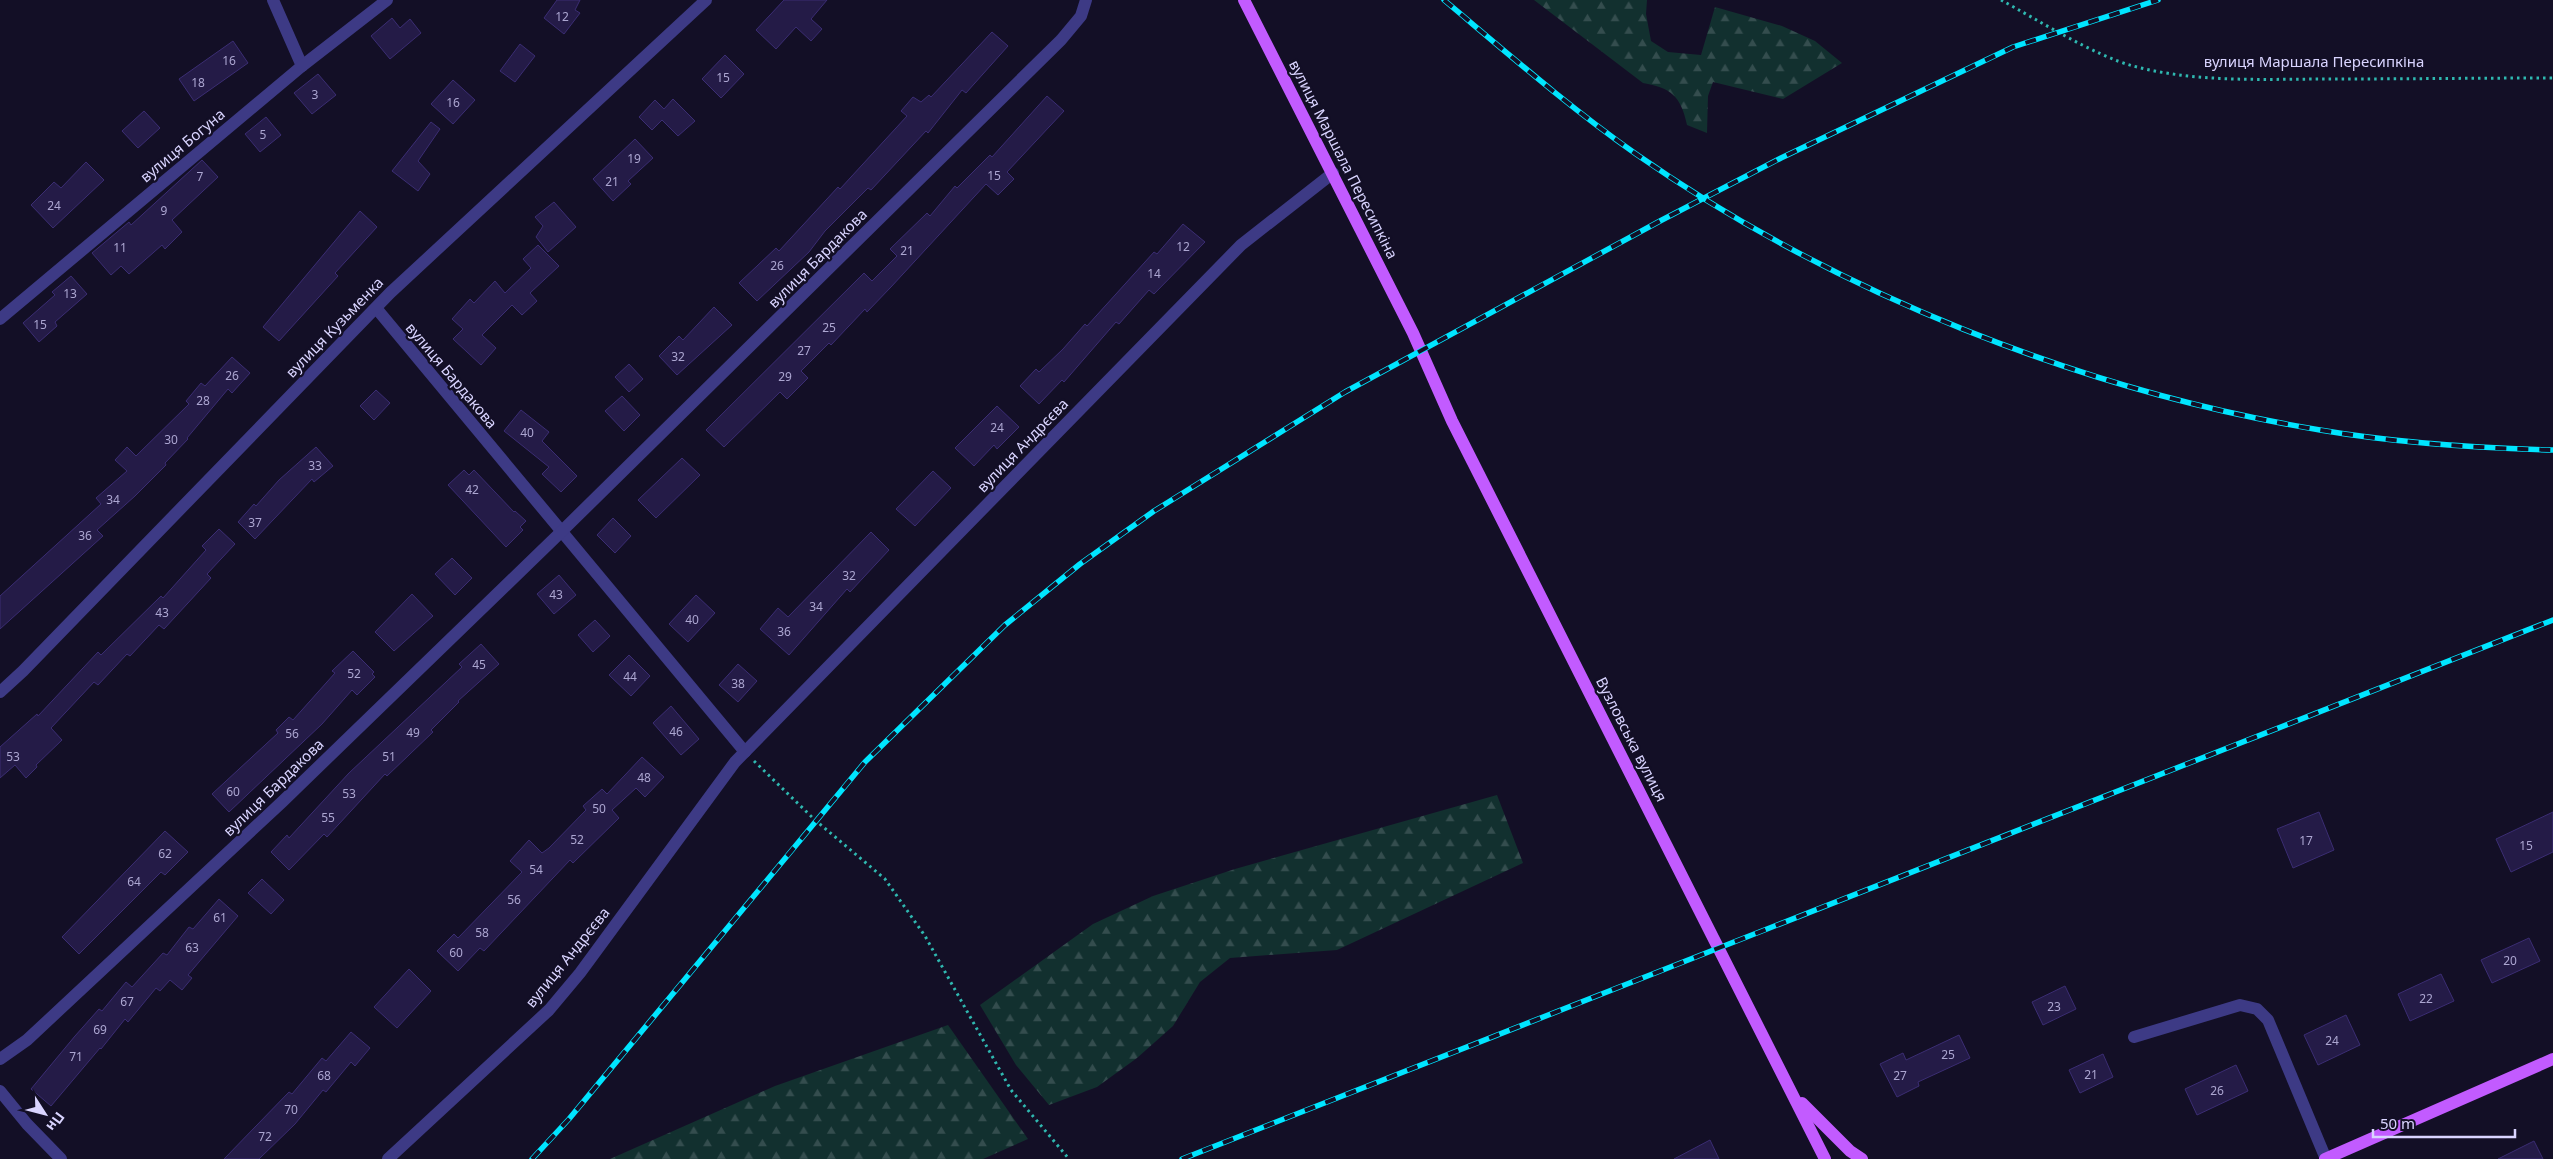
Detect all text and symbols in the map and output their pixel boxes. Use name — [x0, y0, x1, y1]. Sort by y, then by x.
house number: 12 — [555, 8, 569, 25]
street label: вулиця Маршала Пересипкіна — [2204, 51, 2424, 71]
house number: 16 — [222, 52, 236, 69]
street label: вулиця Маршала Пересипкіна — [1285, 56, 1403, 262]
house number: 15 — [716, 69, 730, 86]
house number: 18 — [191, 74, 205, 91]
house number: 3 — [312, 86, 319, 103]
house number: 16 — [446, 94, 460, 111]
street label: вулиця Богуна — [135, 104, 229, 186]
house number: 5 — [260, 126, 267, 143]
house number: 19 — [627, 150, 641, 167]
house number: 15 — [987, 167, 1001, 184]
house number: 7 — [197, 168, 204, 185]
house number: 21 — [605, 173, 619, 190]
house number: 24 — [47, 197, 61, 214]
house number: 9 — [161, 202, 168, 219]
street label: вулиця Бардакова — [763, 204, 871, 312]
house number: 12 — [1176, 238, 1190, 255]
house number: 11 — [113, 239, 127, 256]
house number: 21 — [900, 242, 914, 259]
house number: 26 — [770, 257, 784, 274]
house number: 14 — [1147, 265, 1161, 282]
street label: вулиця Кузьменка — [281, 272, 387, 382]
house number: 13 — [63, 285, 77, 302]
house number: 15 — [33, 316, 47, 333]
street label: вулиця Бардакова — [402, 318, 502, 432]
house number: 25 — [822, 319, 836, 336]
house number: 27 — [797, 342, 811, 359]
house number: 32 — [671, 348, 685, 365]
house number: 26 — [225, 367, 239, 384]
house number: 29 — [778, 368, 792, 385]
house number: 28 — [196, 392, 210, 409]
street label: вулиця Андрєєва — [972, 394, 1072, 496]
house number: 24 — [990, 419, 1004, 436]
house number: 40 — [520, 424, 534, 441]
house number: 30 — [164, 431, 178, 448]
house number: 33 — [308, 457, 322, 474]
house number: 42 — [465, 481, 479, 498]
house number: 34 — [106, 491, 120, 508]
house number: 37 — [248, 514, 262, 531]
house number: 36 — [78, 527, 92, 544]
house number: 32 — [842, 567, 856, 584]
house number: 43 — [549, 586, 563, 603]
house number: 34 — [809, 598, 823, 615]
house number: 43 — [155, 604, 169, 621]
house number: 40 — [685, 611, 699, 628]
house number: 36 — [777, 623, 791, 640]
house number: 45 — [472, 656, 486, 673]
house number: 52 — [347, 665, 361, 682]
house number: 44 — [623, 668, 637, 685]
street label: Вузловська вулиця — [1592, 673, 1672, 805]
house number: 38 — [731, 675, 745, 692]
house number: 46 — [669, 723, 683, 740]
house number: 49 — [406, 724, 420, 741]
house number: 56 — [285, 725, 299, 742]
street label: вулиця Бардакова — [218, 734, 328, 840]
house number: 53 — [6, 748, 20, 765]
house number: 51 — [382, 748, 396, 765]
house number: 48 — [637, 769, 651, 786]
house number: 60 — [226, 783, 240, 800]
house number: 53 — [342, 785, 356, 802]
house number: 50 — [592, 800, 606, 817]
house number: 55 — [321, 809, 335, 826]
house number: 52 — [570, 831, 584, 848]
house number: 17 — [2299, 832, 2313, 849]
house number: 15 — [2519, 837, 2533, 854]
house number: 62 — [158, 845, 172, 862]
house number: 54 — [529, 861, 543, 878]
house number: 64 — [127, 873, 141, 890]
house number: 56 — [507, 891, 521, 908]
street label: вулиця Андрєєва — [520, 903, 614, 1011]
house number: 61 — [213, 909, 227, 926]
house number: 58 — [475, 924, 489, 941]
house number: 63 — [185, 939, 199, 956]
house number: 60 — [449, 944, 463, 961]
house number: 20 — [2503, 952, 2517, 969]
house number: 22 — [2419, 990, 2433, 1007]
house number: 67 — [120, 993, 134, 1010]
house number: 23 — [2047, 998, 2061, 1015]
house number: 69 — [93, 1021, 107, 1038]
house number: 24 — [2325, 1032, 2339, 1049]
house number: 25 — [1941, 1046, 1955, 1063]
house number: 71 — [69, 1048, 83, 1065]
house number: 21 — [2084, 1066, 2098, 1083]
house number: 68 — [317, 1067, 331, 1084]
house number: 27 — [1893, 1067, 1907, 1084]
house number: 26 — [2210, 1082, 2224, 1099]
north arrow — [20, 1089, 70, 1139]
house number: 70 — [284, 1101, 298, 1118]
scale bar — [2373, 1106, 2516, 1138]
text: Пн — [42, 1108, 69, 1136]
text: 50 m — [2380, 1113, 2415, 1133]
house number: 72 — [258, 1128, 272, 1145]

